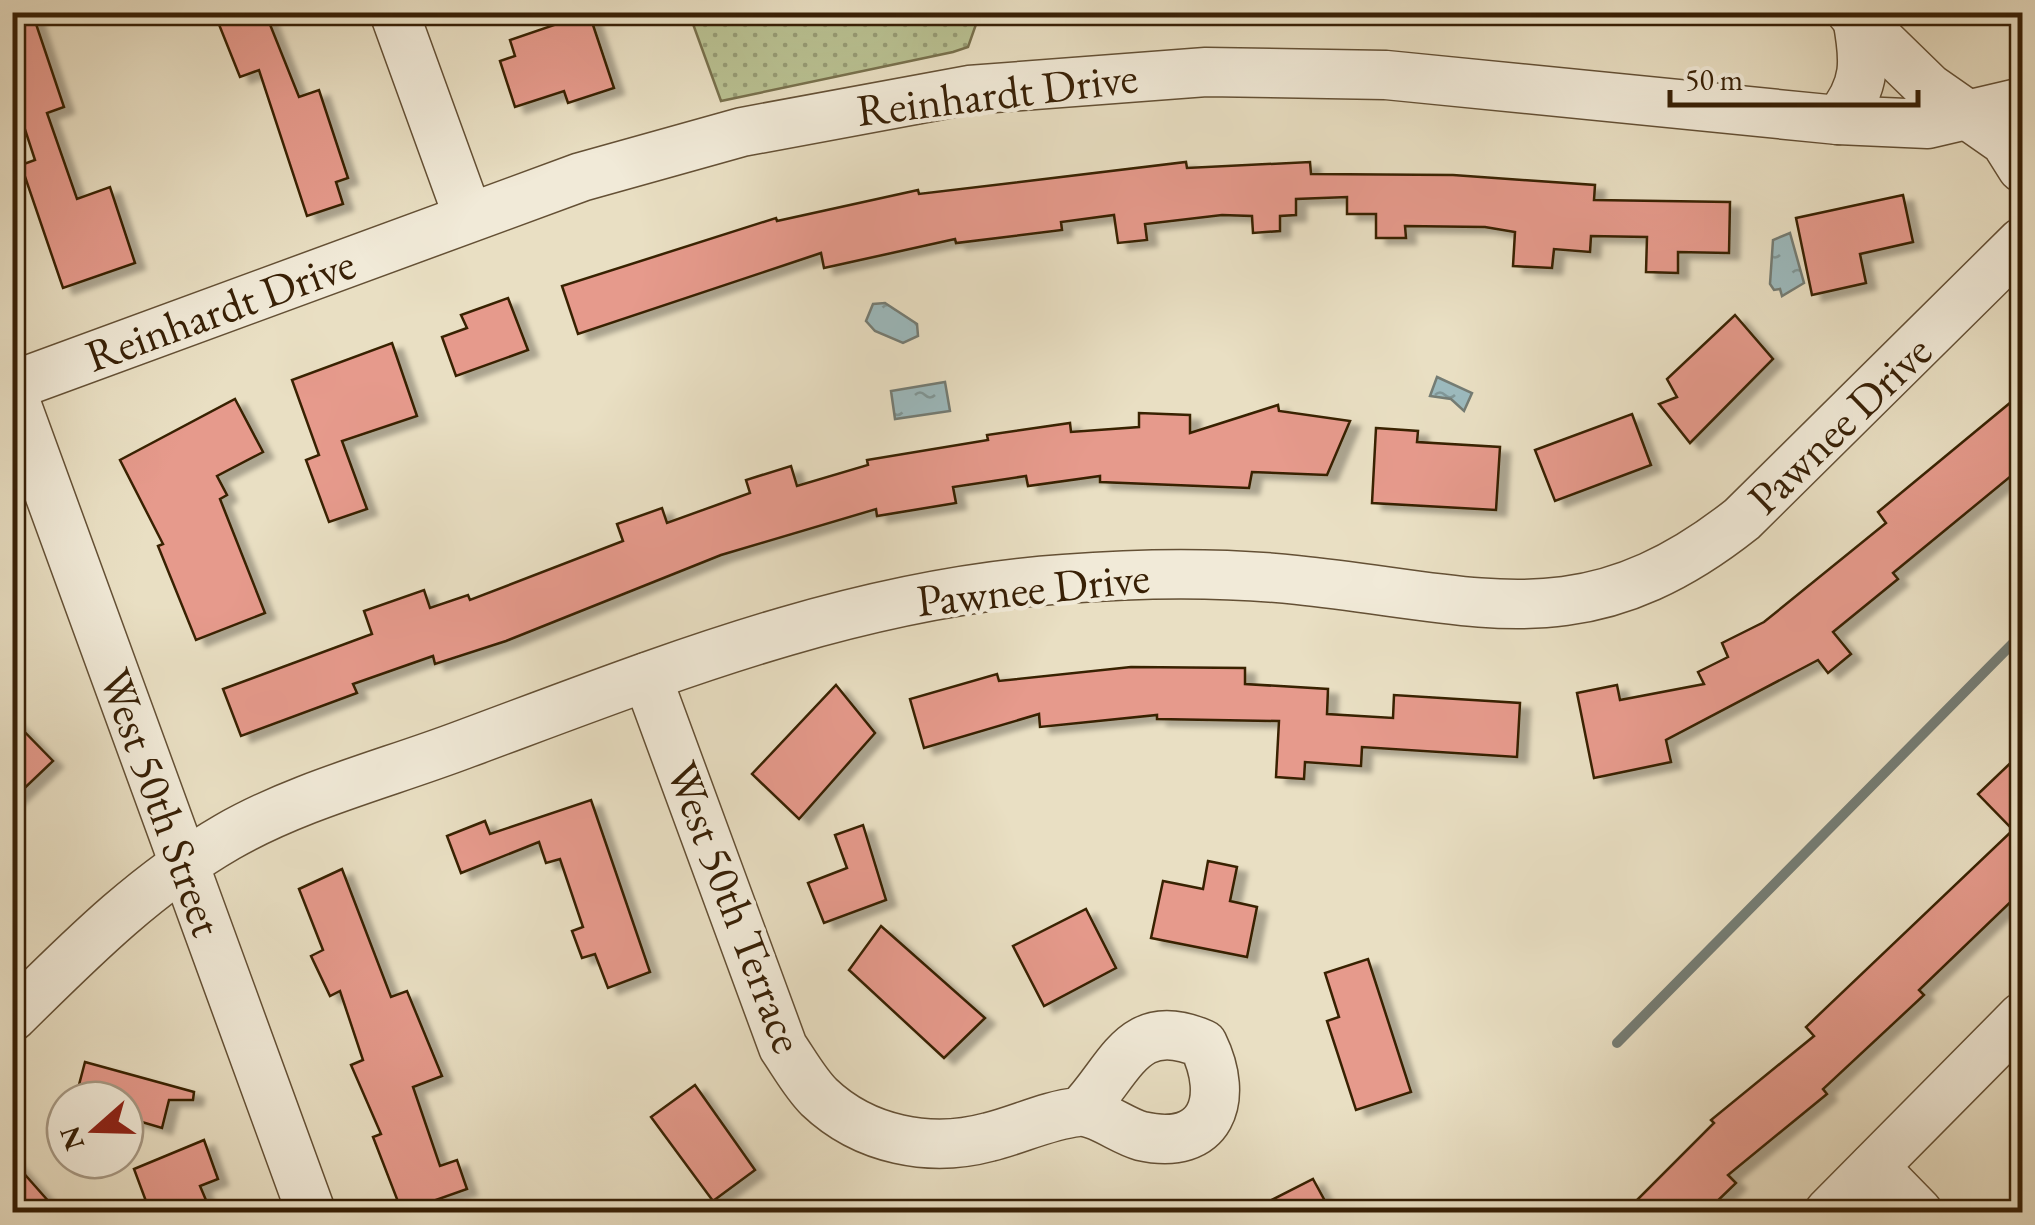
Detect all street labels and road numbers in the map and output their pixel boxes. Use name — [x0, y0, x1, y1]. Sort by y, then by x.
street label: Reinhardt Drive — [853, 47, 1141, 139]
street label: Reinhardt Drive — [77, 233, 363, 385]
street label: Pawnee Drive — [1735, 322, 1943, 526]
street label: Pawnee Drive — [914, 547, 1152, 629]
street label: West 50th Street — [87, 660, 237, 944]
street label: West 50th Terrace — [654, 753, 818, 1061]

